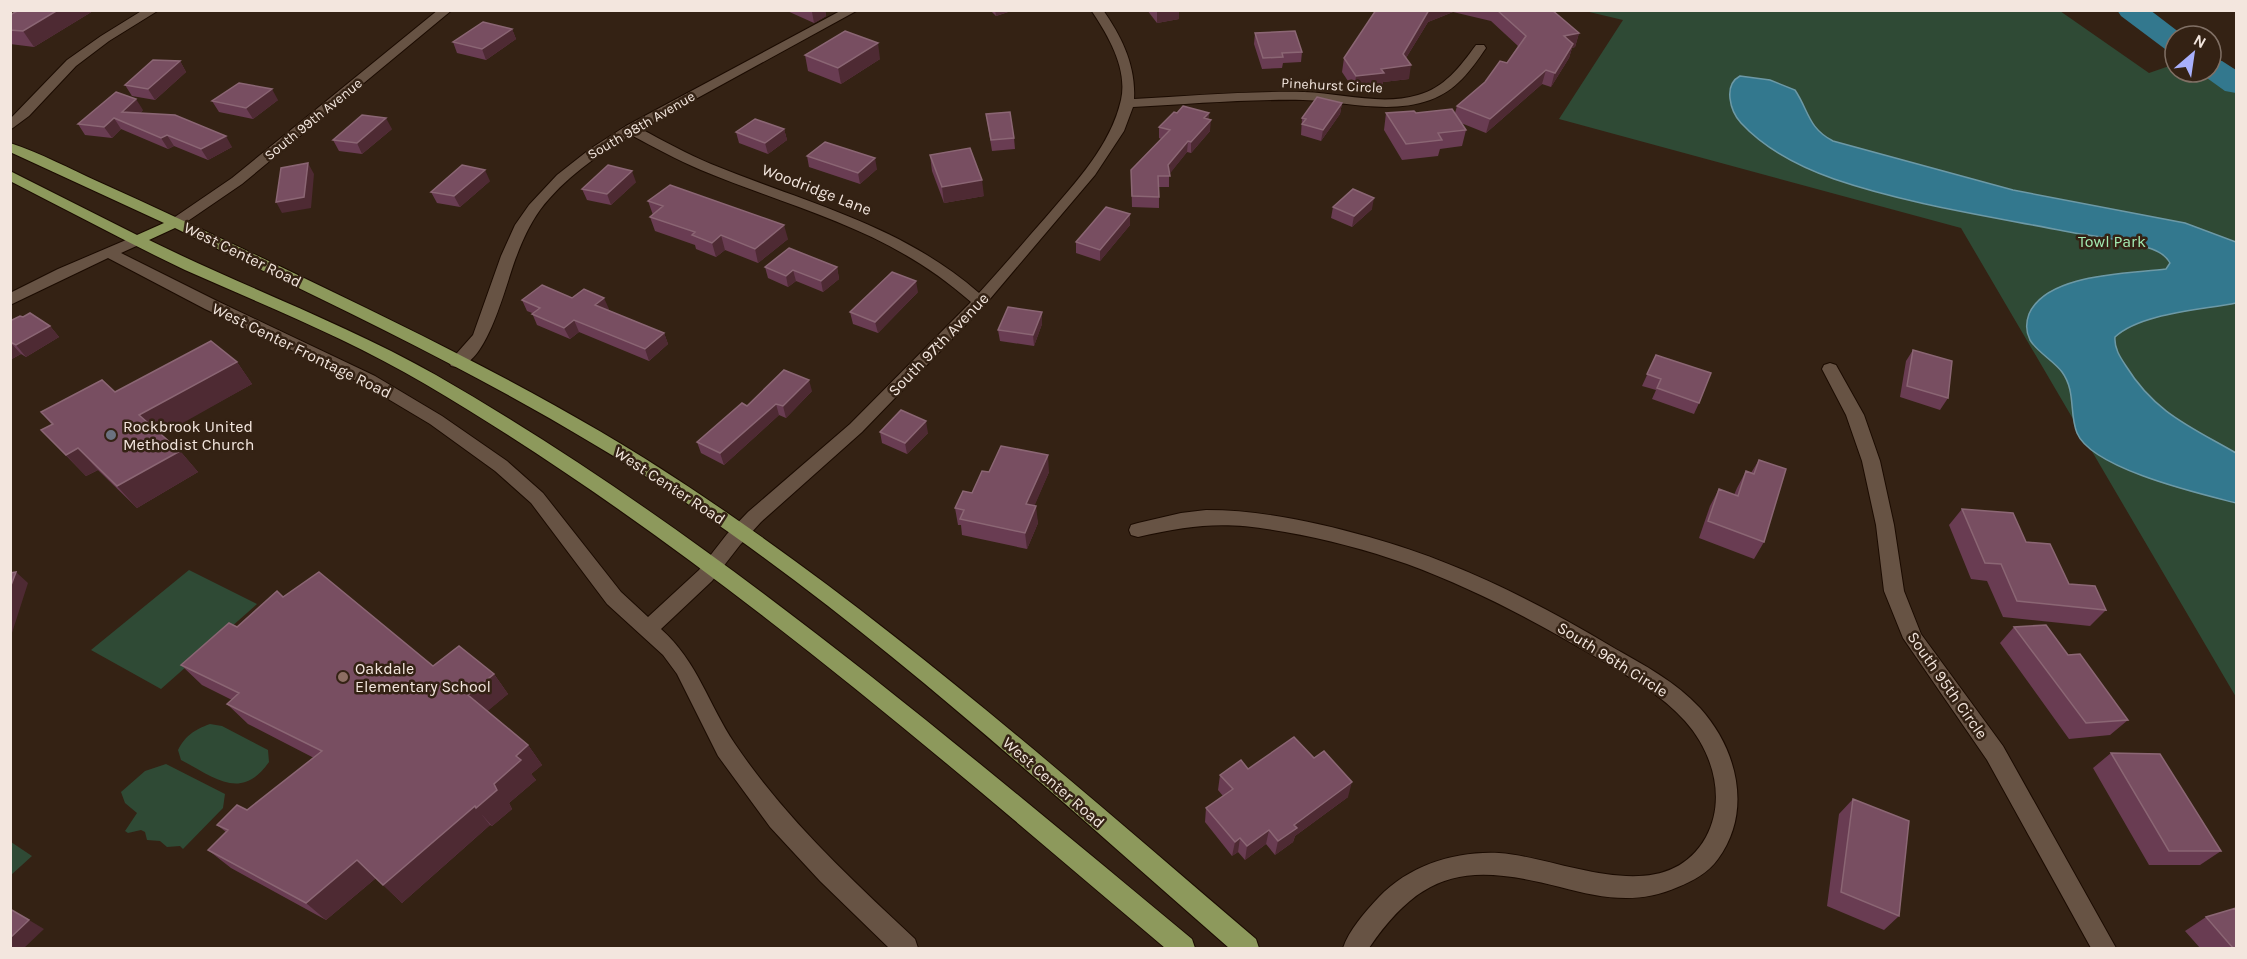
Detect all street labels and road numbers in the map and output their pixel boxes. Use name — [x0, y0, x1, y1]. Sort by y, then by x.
street label: Pinehurst Circle — [1281, 74, 1383, 97]
street label: South 99th Avenue — [261, 75, 366, 164]
street label: South 98th Avenue — [584, 88, 698, 163]
street label: Woodridge Lane — [759, 160, 874, 219]
street label: West Center Road — [181, 218, 305, 291]
street label: South 97th Avenue — [884, 289, 993, 400]
street label: West Center Frontage Road — [209, 299, 394, 402]
street label: West Center Road — [611, 442, 729, 528]
street label: South 96th Circle — [1554, 618, 1672, 701]
street label: South 95th Circle — [1903, 628, 1992, 743]
street label: West Center Road — [999, 733, 1108, 832]

